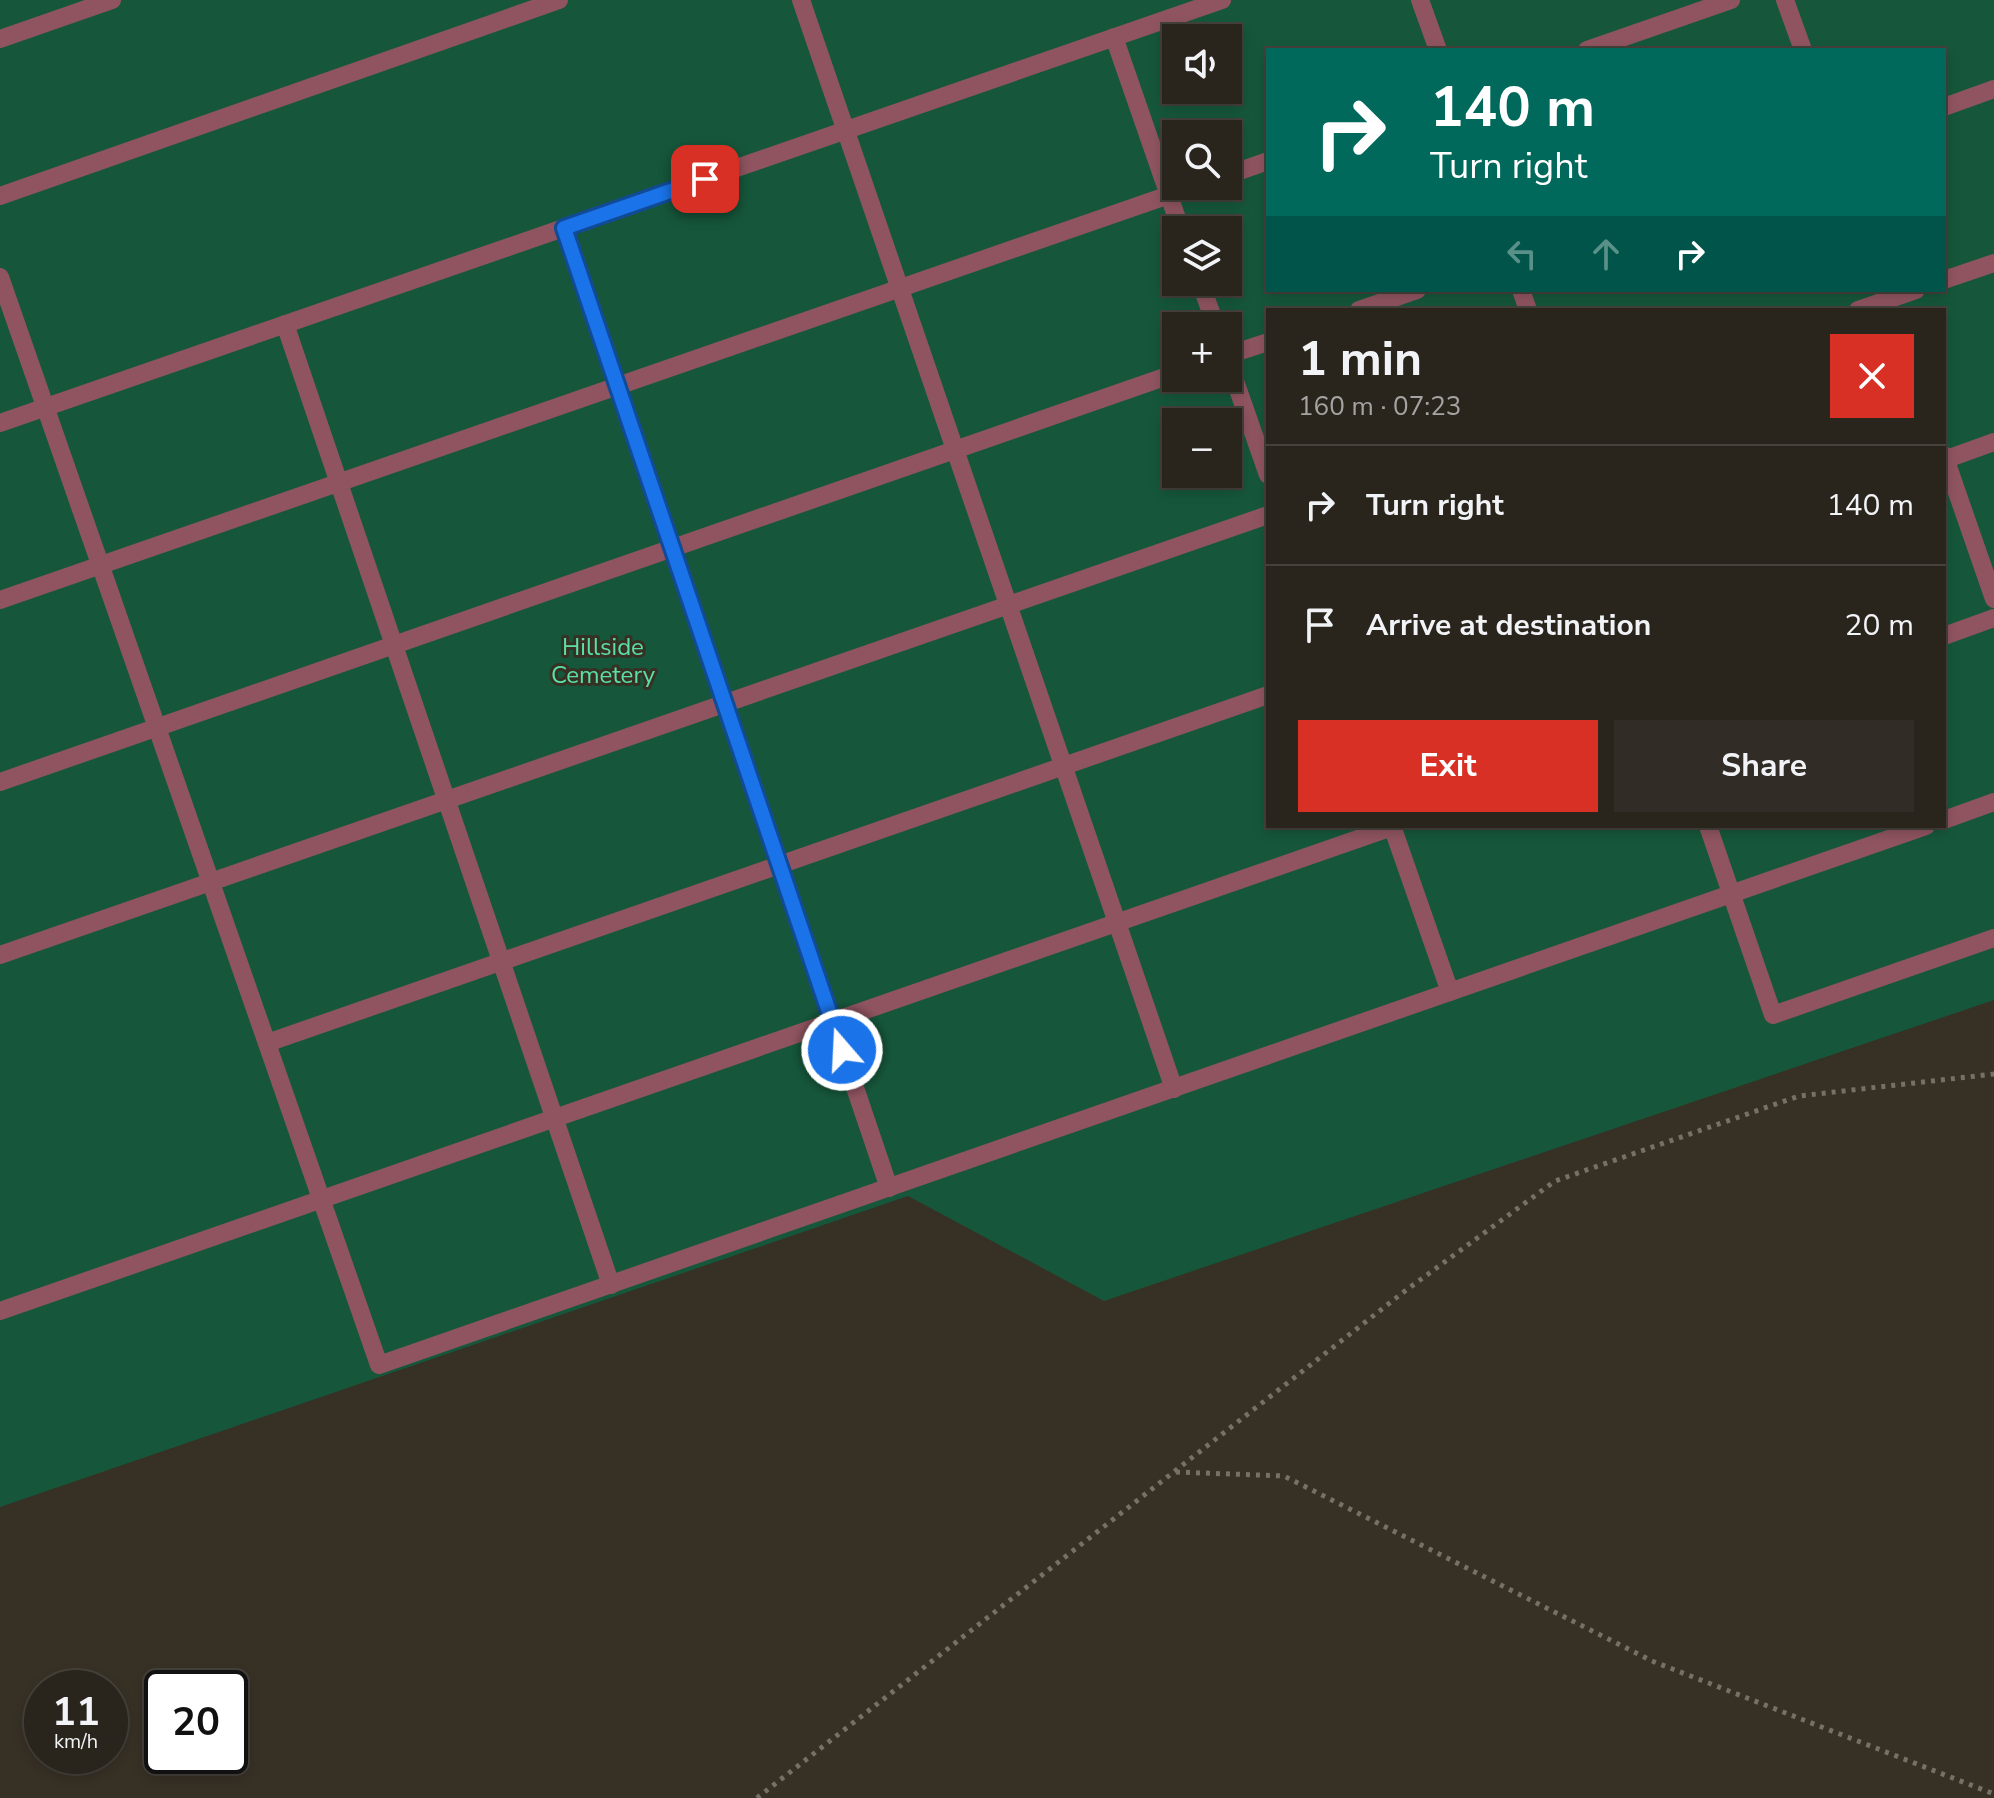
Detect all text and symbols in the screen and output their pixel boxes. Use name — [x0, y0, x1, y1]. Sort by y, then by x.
map controls — [1162, 24, 1242, 488]
button: sound — [1162, 24, 1242, 104]
text: 140 m — [1430, 69, 1595, 146]
icon: right — [1298, 80, 1402, 184]
button: search — [1162, 120, 1242, 200]
text: Turn right — [1430, 142, 1587, 191]
pin — [671, 145, 739, 213]
icon: arrive — [683, 157, 727, 201]
button: layers — [1162, 216, 1242, 296]
icon: left — [1500, 232, 1544, 276]
icon: ahead — [1584, 232, 1628, 276]
icon: right — [1668, 232, 1712, 276]
button: + — [1162, 312, 1242, 392]
text: 1 min — [1298, 326, 1422, 392]
button: close — [1830, 334, 1914, 418]
text: 160 m · 07:23 — [1298, 389, 1461, 424]
button: − — [1162, 408, 1242, 488]
icon: right — [1298, 483, 1342, 527]
text: Turn right — [1366, 485, 1504, 526]
text: 140 m — [1827, 485, 1914, 526]
icon: arrive — [1298, 603, 1342, 647]
text: Arrive at destination — [1366, 605, 1651, 646]
text: 20 m — [1845, 605, 1914, 646]
park label: Hillside Cemetery — [551, 631, 656, 691]
button: Exit — [1298, 720, 1598, 812]
button: Share — [1614, 720, 1914, 812]
position arrow — [800, 1008, 884, 1092]
speed limit sign: 20 — [144, 1670, 248, 1774]
text: 11 — [52, 1685, 100, 1739]
text: km/h — [54, 1728, 98, 1755]

